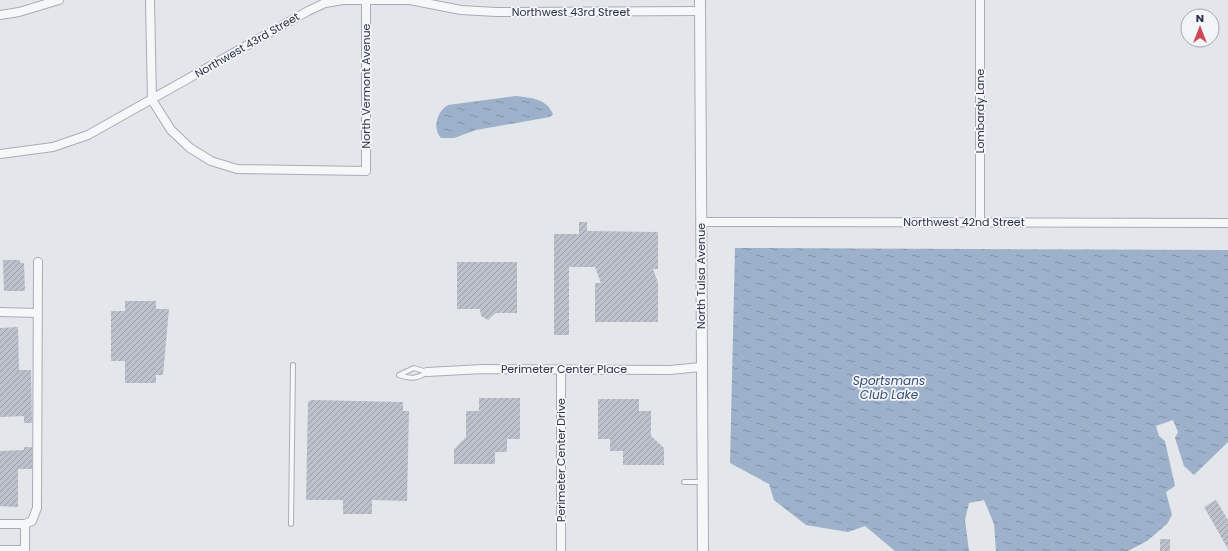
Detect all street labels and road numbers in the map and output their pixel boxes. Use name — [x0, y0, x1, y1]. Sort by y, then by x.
street label: Northwest 43rd Street — [512, 4, 630, 20]
street label: Northwest 43rd Street — [192, 8, 302, 82]
street label: North Vermont Avenue — [358, 23, 374, 148]
street label: Lombardy Lane — [972, 68, 988, 153]
street label: Northwest 42nd Street — [903, 214, 1025, 230]
street label: North Tulsa Avenue — [693, 223, 709, 329]
street label: Perimeter Center Place — [501, 361, 627, 377]
street label: Perimeter Center Drive — [553, 398, 569, 522]

